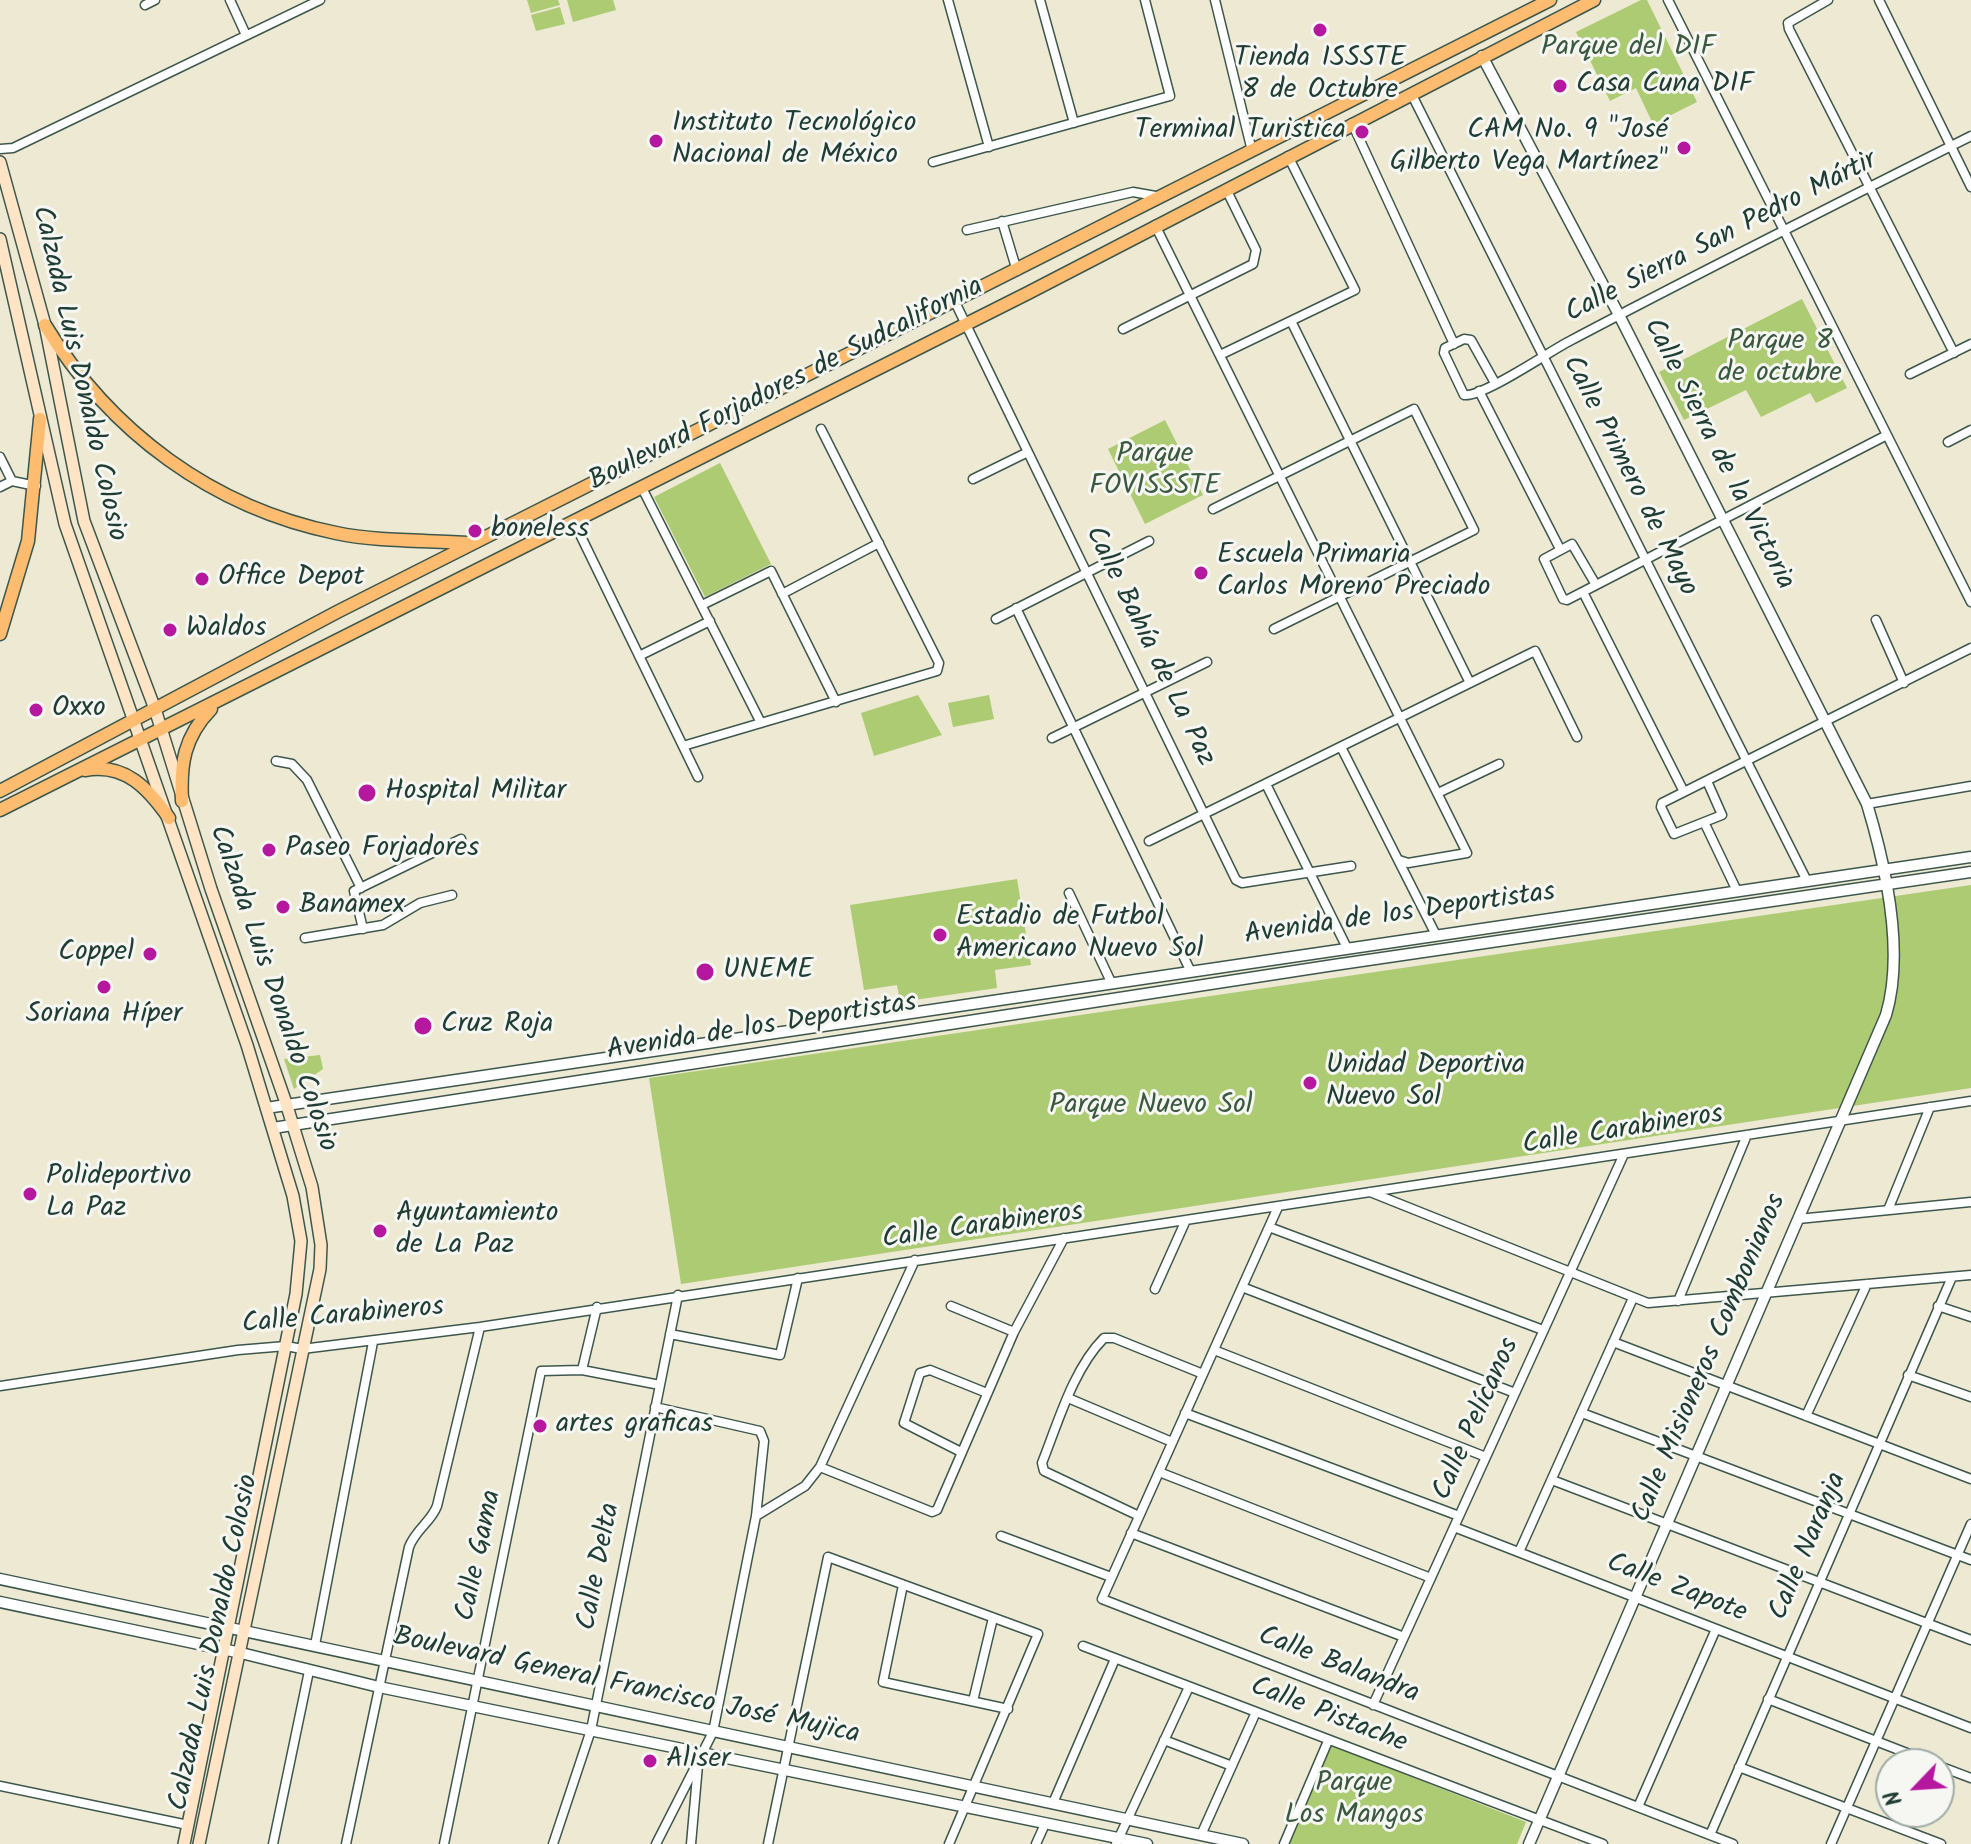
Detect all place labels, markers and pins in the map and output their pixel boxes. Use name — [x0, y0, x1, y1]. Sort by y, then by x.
marker: Tienda ISSSTE 8 de Octubre — [1311, 21, 1329, 39]
place label: Tienda ISSSTE 8 de Octubre — [1234, 43, 1406, 109]
place label: Casa Cuna DIF — [1576, 69, 1753, 103]
marker: Casa Cuna DIF — [1551, 77, 1569, 95]
place label: Instituto Tecnológico Nacional de México — [672, 108, 916, 174]
place label: Terminal Turistica — [1135, 115, 1346, 149]
place label: CAM No. 9 "José Gilberto Vega Martínez" — [1390, 115, 1668, 181]
marker: Terminal Turistica — [1353, 123, 1371, 141]
marker: Instituto Tecnológico Nacional de México — [647, 132, 665, 150]
marker: CAM No. 9 "José Gilberto Vega Martínez" — [1675, 139, 1693, 157]
place label: boneless — [491, 514, 589, 548]
marker: boneless — [466, 522, 484, 540]
place label: Escuela Primaria Carlos Moreno Preciado — [1217, 540, 1490, 606]
place label: Office Depot — [218, 562, 364, 596]
marker: Escuela Primaria Carlos Moreno Preciado — [1192, 564, 1210, 582]
marker: Office Depot — [193, 570, 211, 588]
place label: Waldos — [186, 613, 266, 647]
marker: Waldos — [161, 621, 179, 639]
place label: Oxxo — [52, 693, 106, 727]
marker: Oxxo — [27, 701, 45, 719]
place label: Hospital Militar — [385, 776, 566, 810]
marker: Hospital Militar — [356, 782, 378, 804]
place label: Paseo Forjadores — [285, 833, 479, 867]
marker: Paseo Forjadores — [260, 841, 278, 859]
place label: Banamex — [299, 890, 405, 924]
marker: Banamex — [274, 898, 292, 916]
place label: Estadio de Futbol Americano Nuevo Sol — [956, 902, 1203, 968]
marker: Estadio de Futbol Americano Nuevo Sol — [931, 926, 949, 944]
place label: Coppel — [58, 937, 134, 971]
marker: Coppel — [141, 945, 159, 963]
place label: UNEME — [723, 955, 814, 989]
marker: UNEME — [694, 961, 716, 983]
marker: Soriana Híper — [95, 978, 113, 996]
place label: Soriana Híper — [26, 999, 182, 1033]
place label: Cruz Roja — [441, 1009, 553, 1043]
marker: Cruz Roja — [412, 1015, 434, 1037]
place label: Unidad Deportiva Nuevo Sol — [1326, 1050, 1525, 1116]
marker: Unidad Deportiva Nuevo Sol — [1301, 1074, 1319, 1092]
place label: Polideportivo La Paz — [46, 1161, 191, 1227]
marker: Polideportivo La Paz — [21, 1185, 39, 1203]
place label: Ayuntamiento de La Paz — [396, 1198, 559, 1264]
marker: Ayuntamiento de La Paz — [371, 1222, 389, 1240]
place label: artes graficas — [556, 1409, 713, 1443]
marker: artes graficas — [531, 1417, 549, 1435]
place label: Aliser — [666, 1744, 730, 1778]
marker: Aliser — [641, 1752, 659, 1770]

